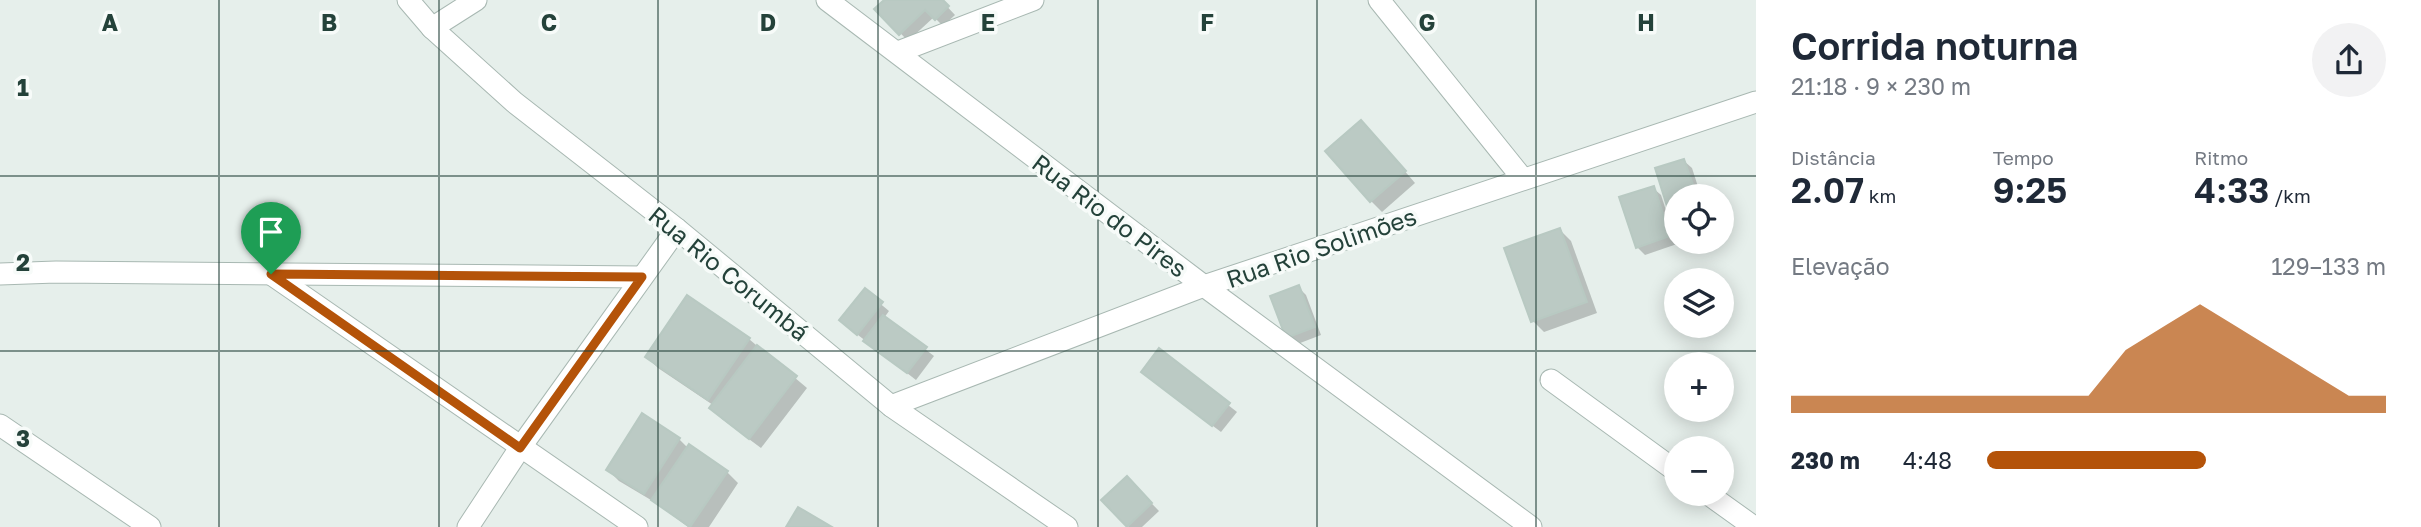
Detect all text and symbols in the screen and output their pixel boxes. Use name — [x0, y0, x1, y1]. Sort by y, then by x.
text: A — [102, 8, 119, 36]
text: B — [321, 8, 337, 36]
text: C — [541, 8, 557, 36]
text: D — [760, 8, 776, 36]
text: E — [981, 8, 995, 36]
text: F — [1200, 8, 1214, 36]
text: G — [1419, 8, 1435, 36]
text: H — [1637, 8, 1655, 36]
text: Corrida noturna — [1791, 23, 2078, 68]
button: share — [2312, 23, 2386, 97]
text: 21:18 · 9 × 230 m — [1791, 72, 1971, 100]
text: 1 — [17, 73, 29, 101]
text: Distância — [1791, 146, 1876, 169]
text: Tempo — [1993, 146, 2054, 169]
text: Ritmo — [2194, 146, 2248, 169]
street label: Rua Rio do Pires — [1027, 147, 1193, 283]
text: 2.07 — [1791, 169, 1864, 211]
text: 9:25 — [1993, 169, 2067, 211]
text: 4:33 — [2194, 169, 2269, 211]
map controls — [1664, 184, 1734, 506]
button: locate — [1664, 184, 1734, 254]
text: km — [1864, 184, 1896, 207]
text: /km — [2269, 184, 2311, 207]
street label: Rua Rio Corumbá — [643, 200, 815, 346]
street label: Rua Rio Solimões — [1222, 201, 1420, 293]
pin — [241, 202, 301, 274]
icon: arrive — [252, 213, 290, 251]
text: 2 — [16, 248, 30, 276]
text: Elevação — [1791, 252, 1890, 280]
text: 129–133 m — [2271, 252, 2386, 280]
button: layers — [1664, 268, 1734, 338]
button: + — [1664, 352, 1734, 422]
text: 3 — [16, 424, 30, 452]
button: − — [1664, 436, 1734, 506]
text: 230 m — [1791, 446, 1860, 474]
text: 4:48 — [1903, 446, 1952, 474]

